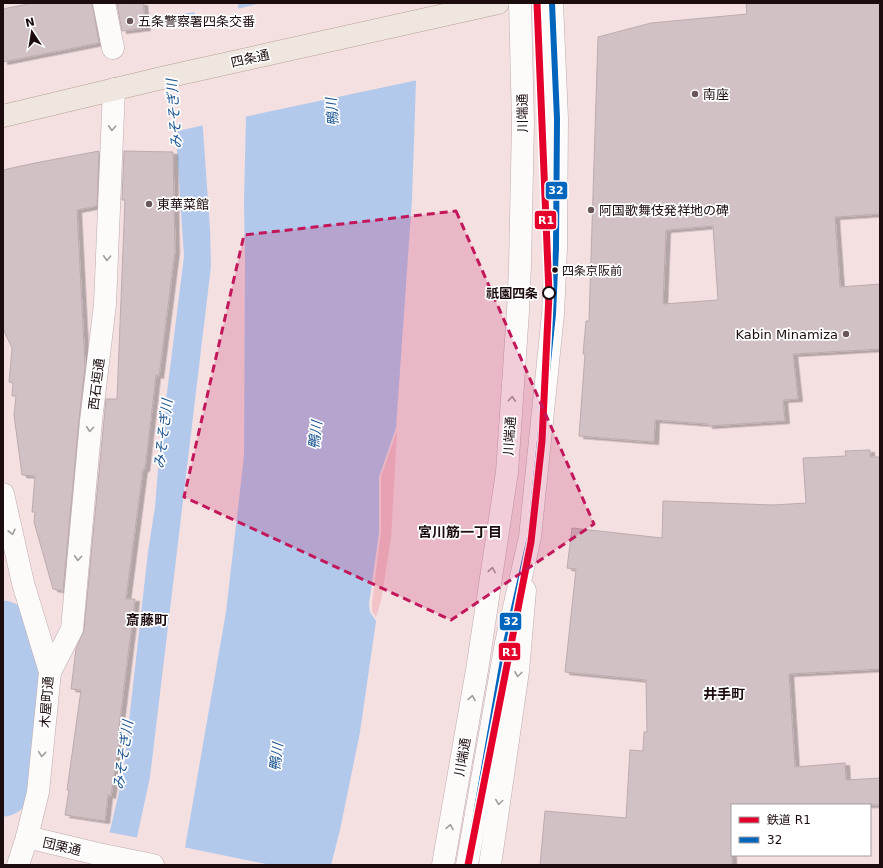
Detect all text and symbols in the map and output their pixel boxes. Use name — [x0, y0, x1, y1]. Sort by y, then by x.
north arrow — [12, 12, 52, 52]
place label: 五条警察署四条交番 — [138, 14, 255, 29]
text: N — [24, 15, 36, 30]
marker: 五条警察署四条交番 — [125, 16, 135, 26]
street label: 四条通 — [229, 47, 271, 70]
water label: みそそぎ川 — [163, 77, 184, 149]
place label: 南座 — [703, 87, 729, 102]
marker: 南座 — [690, 89, 700, 99]
street label: 川端通 — [515, 93, 530, 133]
water label: 鴨川 — [323, 95, 341, 127]
one-way arrow — [108, 125, 116, 131]
line badge: 32 — [545, 181, 568, 200]
text: 32 — [548, 184, 564, 197]
place label: 東華菜館 — [157, 197, 209, 212]
marker: 東華菜館 — [144, 199, 154, 209]
place label: 阿国歌舞伎発祥地の碑 — [599, 203, 729, 218]
marker: 阿国歌舞伎発祥地の碑 — [586, 205, 596, 215]
line badge: R1 — [534, 210, 557, 230]
text: R1 — [538, 214, 554, 227]
one-way arrow — [103, 255, 112, 261]
place label: 四条京阪前 — [562, 264, 622, 278]
marker: 四条京阪前 — [550, 265, 560, 275]
place label: 祇園四条 — [486, 286, 538, 301]
marker: 祇園四条 — [542, 286, 556, 300]
place label: Kabin Minamiza — [735, 327, 838, 342]
marker: Kabin Minamiza — [841, 329, 851, 339]
street label: 西石垣通 — [86, 357, 107, 411]
water label: みそそぎ川 — [151, 396, 175, 470]
one-way arrow — [507, 396, 516, 402]
street label: 川端通 — [501, 416, 518, 456]
water label: 鴨川 — [305, 418, 325, 450]
one-way arrow — [86, 426, 95, 432]
district label: 宮川筋一丁目 — [418, 524, 502, 540]
one-way arrow — [7, 529, 15, 535]
one-way arrow — [74, 555, 83, 561]
one-way arrow — [487, 567, 496, 573]
district label: 斎藤町 — [126, 612, 168, 628]
line badge: 32 — [499, 612, 522, 631]
text: 32 — [503, 615, 519, 628]
line badge: R1 — [498, 642, 521, 661]
text: R1 — [502, 646, 518, 659]
one-way arrow — [513, 670, 522, 677]
street label: 木屋町通 — [37, 676, 56, 729]
district label: 井手町 — [703, 686, 745, 702]
one-way arrow — [467, 695, 475, 702]
water label: みそそぎ川 — [110, 717, 136, 791]
street label: 川端通 — [452, 737, 473, 778]
water label: 鴨川 — [266, 740, 286, 772]
one-way arrow — [37, 751, 46, 757]
one-way arrow — [495, 799, 504, 805]
legend — [731, 804, 871, 856]
text: 鉄道 R1 — [767, 813, 811, 827]
one-way arrow — [445, 823, 453, 830]
text: 32 — [767, 833, 782, 847]
street label: 団栗通 — [41, 835, 83, 858]

